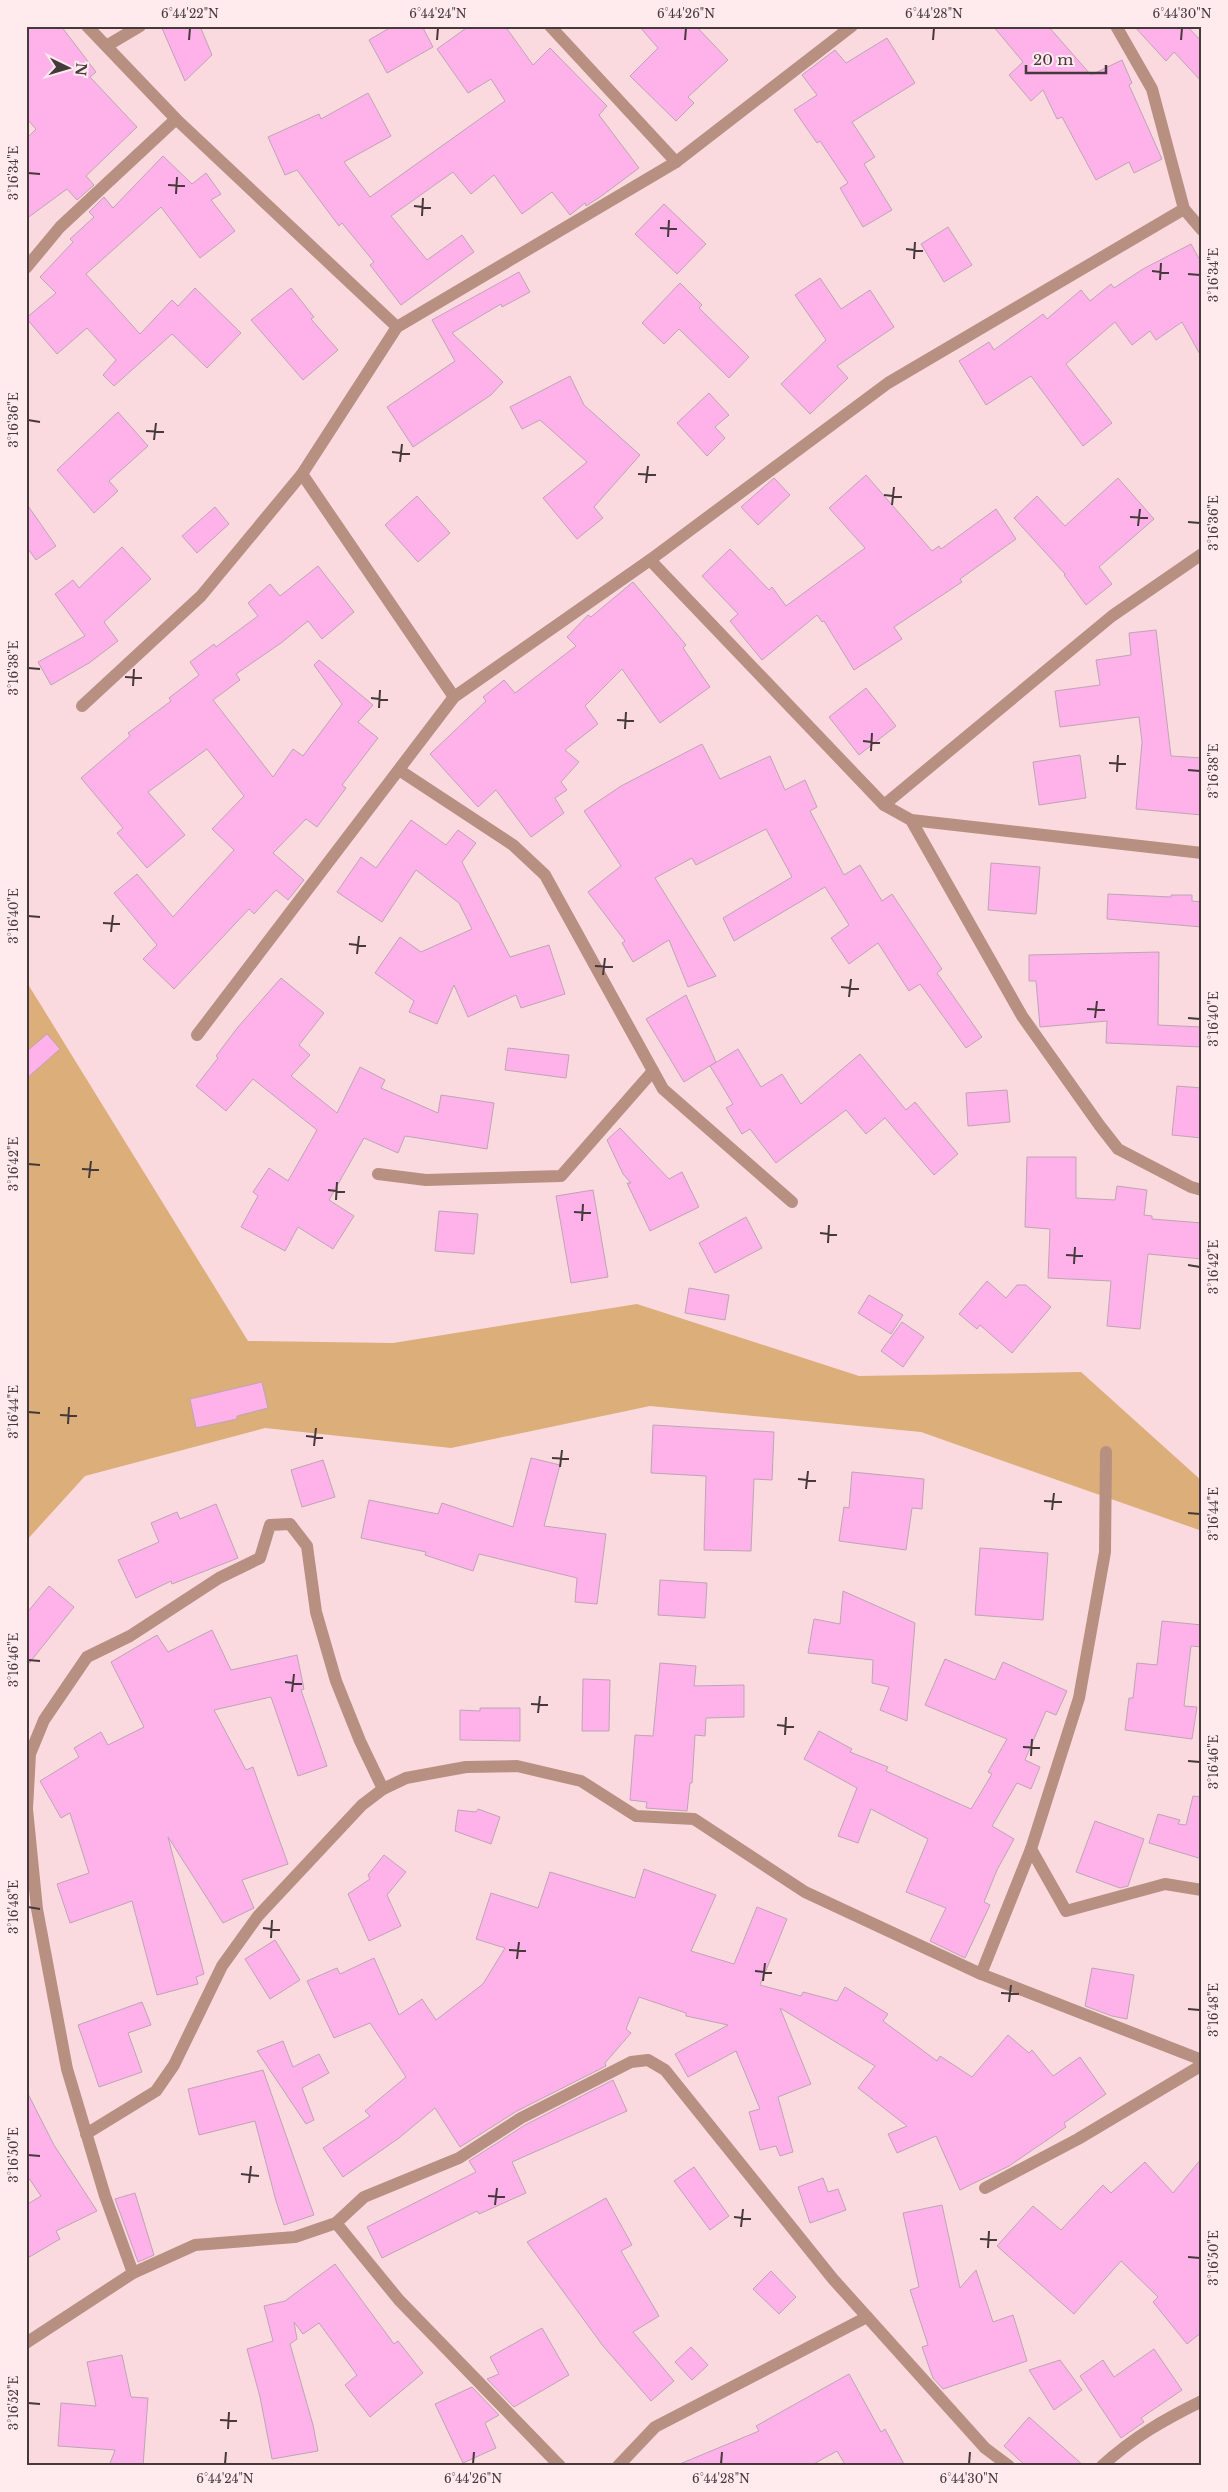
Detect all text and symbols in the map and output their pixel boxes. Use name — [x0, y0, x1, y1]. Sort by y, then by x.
text: 6°44'22"N — [161, 6, 219, 21]
text: 6°44'24"N — [409, 6, 467, 21]
text: 6°44'26"N — [657, 6, 715, 21]
text: 6°44'28"N — [905, 6, 963, 21]
text: 6°44'30"N — [1152, 6, 1212, 21]
north arrow — [42, 42, 92, 92]
scale bar — [1026, 42, 1106, 74]
text: 20 m — [1033, 50, 1073, 69]
text: N — [71, 62, 90, 76]
text: 3°16'34"E — [6, 145, 21, 200]
text: 3°16'34"E — [1206, 247, 1221, 302]
text: 3°16'36"E — [6, 392, 21, 448]
text: 3°16'36"E — [1206, 495, 1221, 551]
text: 3°16'38"E — [6, 640, 21, 695]
text: 3°16'38"E — [1206, 743, 1221, 798]
text: 3°16'40"E — [6, 888, 21, 944]
text: 3°16'40"E — [1206, 991, 1221, 1047]
text: 3°16'42"E — [6, 1137, 21, 1191]
text: 3°16'42"E — [1206, 1240, 1221, 1294]
text: 3°16'44"E — [6, 1385, 21, 1439]
text: 3°16'44"E — [1206, 1487, 1221, 1541]
text: 3°16'46"E — [6, 1632, 21, 1687]
text: 3°16'46"E — [1206, 1734, 1221, 1789]
text: 3°16'48"E — [6, 1880, 21, 1934]
text: 3°16'48"E — [1206, 1983, 1221, 2037]
text: 3°16'50"E — [6, 2127, 21, 2183]
text: 3°16'50"E — [1206, 2230, 1221, 2286]
text: 3°16'52"E — [6, 2376, 21, 2430]
text: 6°44'24"N — [196, 2471, 254, 2486]
text: 6°44'26"N — [444, 2471, 502, 2486]
text: 6°44'28"N — [692, 2471, 750, 2486]
text: 6°44'30"N — [939, 2471, 999, 2486]

